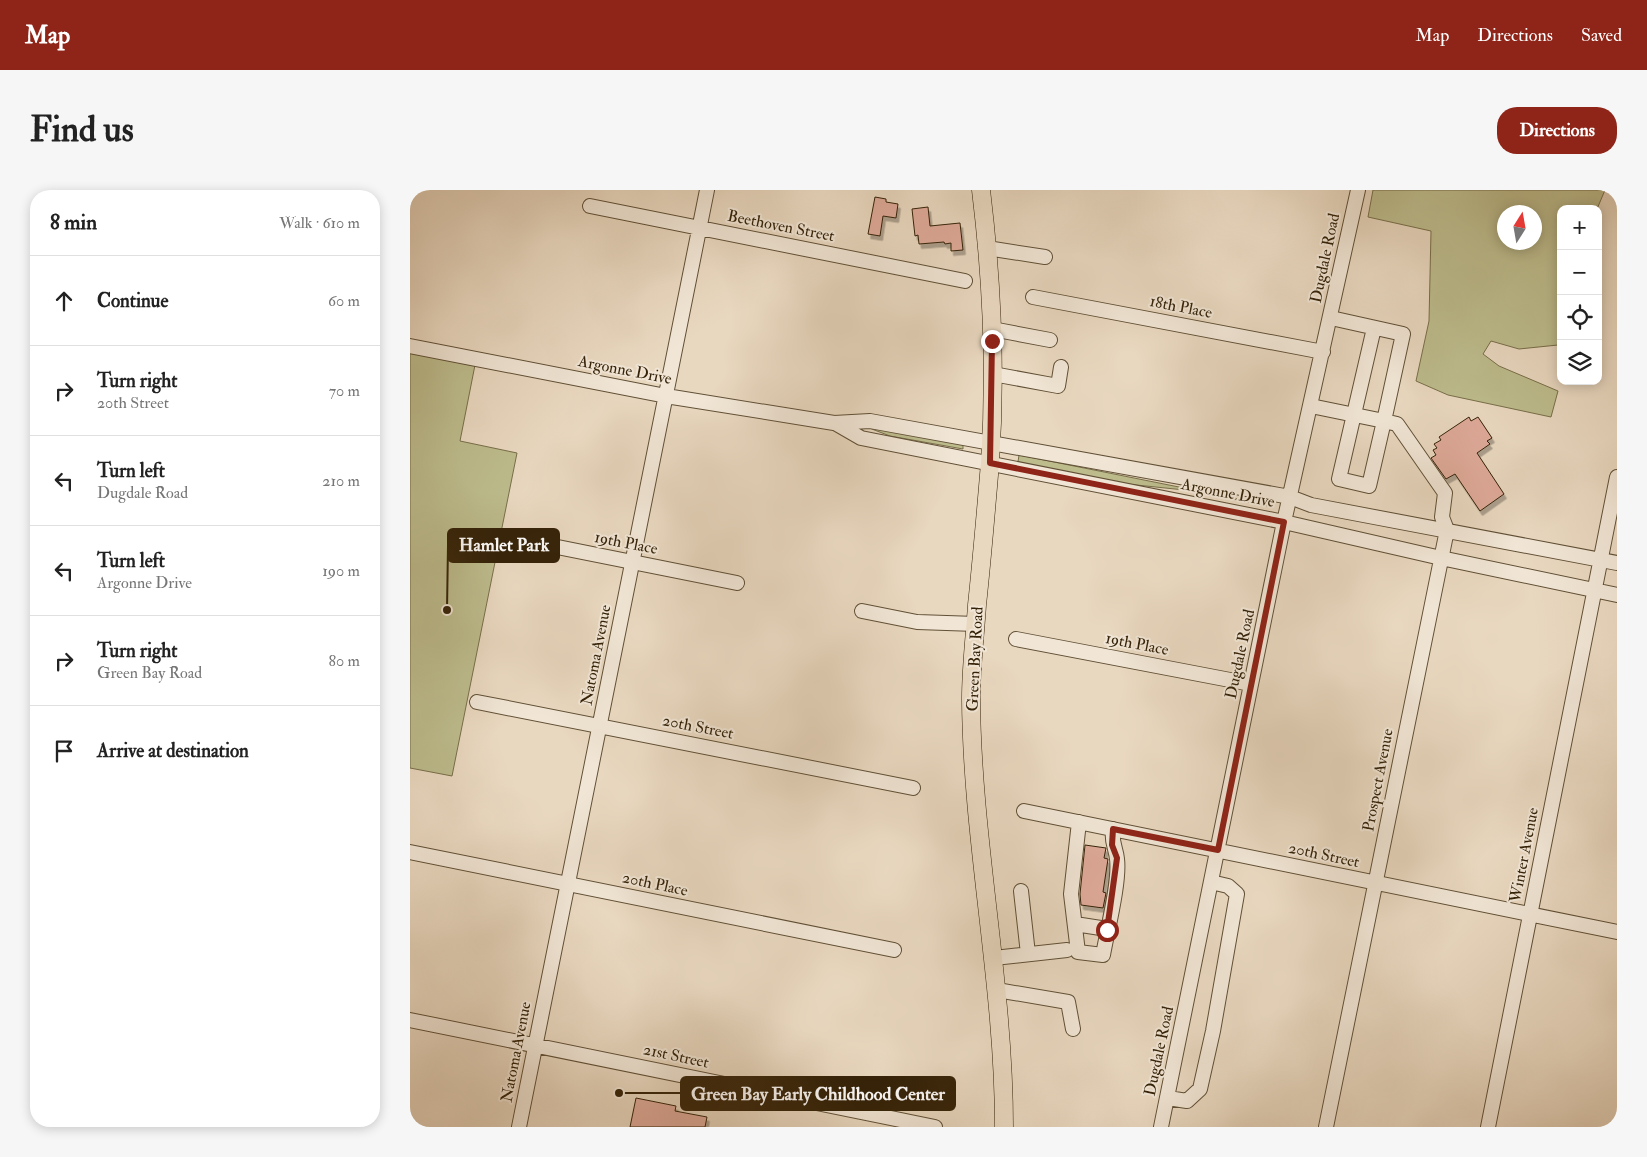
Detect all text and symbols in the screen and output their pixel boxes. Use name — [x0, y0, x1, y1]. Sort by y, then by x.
text: Map — [25, 20, 70, 51]
text: Map — [1416, 24, 1449, 47]
text: Directions — [1477, 24, 1553, 47]
text: Saved — [1581, 24, 1622, 47]
button: Directions — [1497, 107, 1617, 154]
text: Find us — [30, 108, 134, 152]
north arrow — [1497, 205, 1542, 250]
map controls — [1557, 205, 1602, 385]
button: + — [1557, 205, 1602, 250]
street label: Beethoven Street — [726, 206, 836, 246]
text: 8 min — [50, 209, 97, 236]
street label: Dugdale Road — [1306, 211, 1344, 305]
text: Walk · 610 m — [279, 213, 360, 233]
button: − — [1557, 250, 1602, 295]
icon: ahead — [50, 287, 78, 315]
text: Continue — [97, 289, 168, 313]
text: 60 m — [328, 291, 360, 311]
street label: 18th Place — [1148, 291, 1214, 323]
button: locate — [1557, 295, 1602, 340]
route end — [981, 330, 1004, 353]
button: layers — [1557, 340, 1602, 385]
street label: Argonne Drive — [576, 351, 674, 389]
text: Turn right — [97, 369, 177, 393]
icon: right — [50, 377, 78, 405]
text: 70 m — [329, 381, 360, 401]
text: 20th Street — [97, 393, 169, 413]
text: Turn left — [97, 459, 165, 483]
icon: left — [50, 467, 78, 495]
text: 210 m — [322, 471, 360, 491]
street label: Argonne Drive — [1179, 474, 1277, 512]
text: Dugdale Road — [97, 483, 188, 503]
street label: 19th Place — [593, 527, 660, 559]
callout: Hamlet Park — [448, 529, 559, 562]
text: Hamlet Park — [459, 534, 550, 557]
text: Turn left — [97, 549, 165, 573]
icon: left — [50, 557, 78, 585]
text: 190 m — [322, 561, 360, 581]
text: Argonne Drive — [97, 573, 192, 593]
street label: Natoma Avenue — [576, 603, 616, 707]
street label: Green Bay Road — [962, 606, 988, 712]
street label: Dugdale Road — [1221, 607, 1259, 701]
street label: 19th Place — [1104, 628, 1171, 660]
text: Turn right — [97, 639, 177, 663]
icon: right — [50, 647, 78, 675]
text: 80 m — [329, 651, 360, 671]
text: Green Bay Road — [97, 663, 202, 683]
street label: 20th Street — [661, 710, 735, 744]
street label: Prospect Avenue — [1358, 727, 1399, 833]
icon: arrive — [50, 737, 78, 765]
text: Arrive at destination — [97, 739, 249, 763]
street label: Winter Avenue — [1505, 806, 1543, 905]
street label: 20th Street — [1287, 838, 1361, 872]
street label: 20th Place — [620, 867, 690, 901]
route start — [1096, 919, 1119, 942]
street label: Natoma Avenue — [496, 1000, 536, 1104]
street label: Dugdale Road — [1140, 1004, 1178, 1098]
street label: 21st Street — [641, 1039, 711, 1073]
callout: Green Bay Early Childhood Center — [681, 1077, 955, 1110]
text: Green Bay Early Childhood Center — [691, 1083, 945, 1106]

